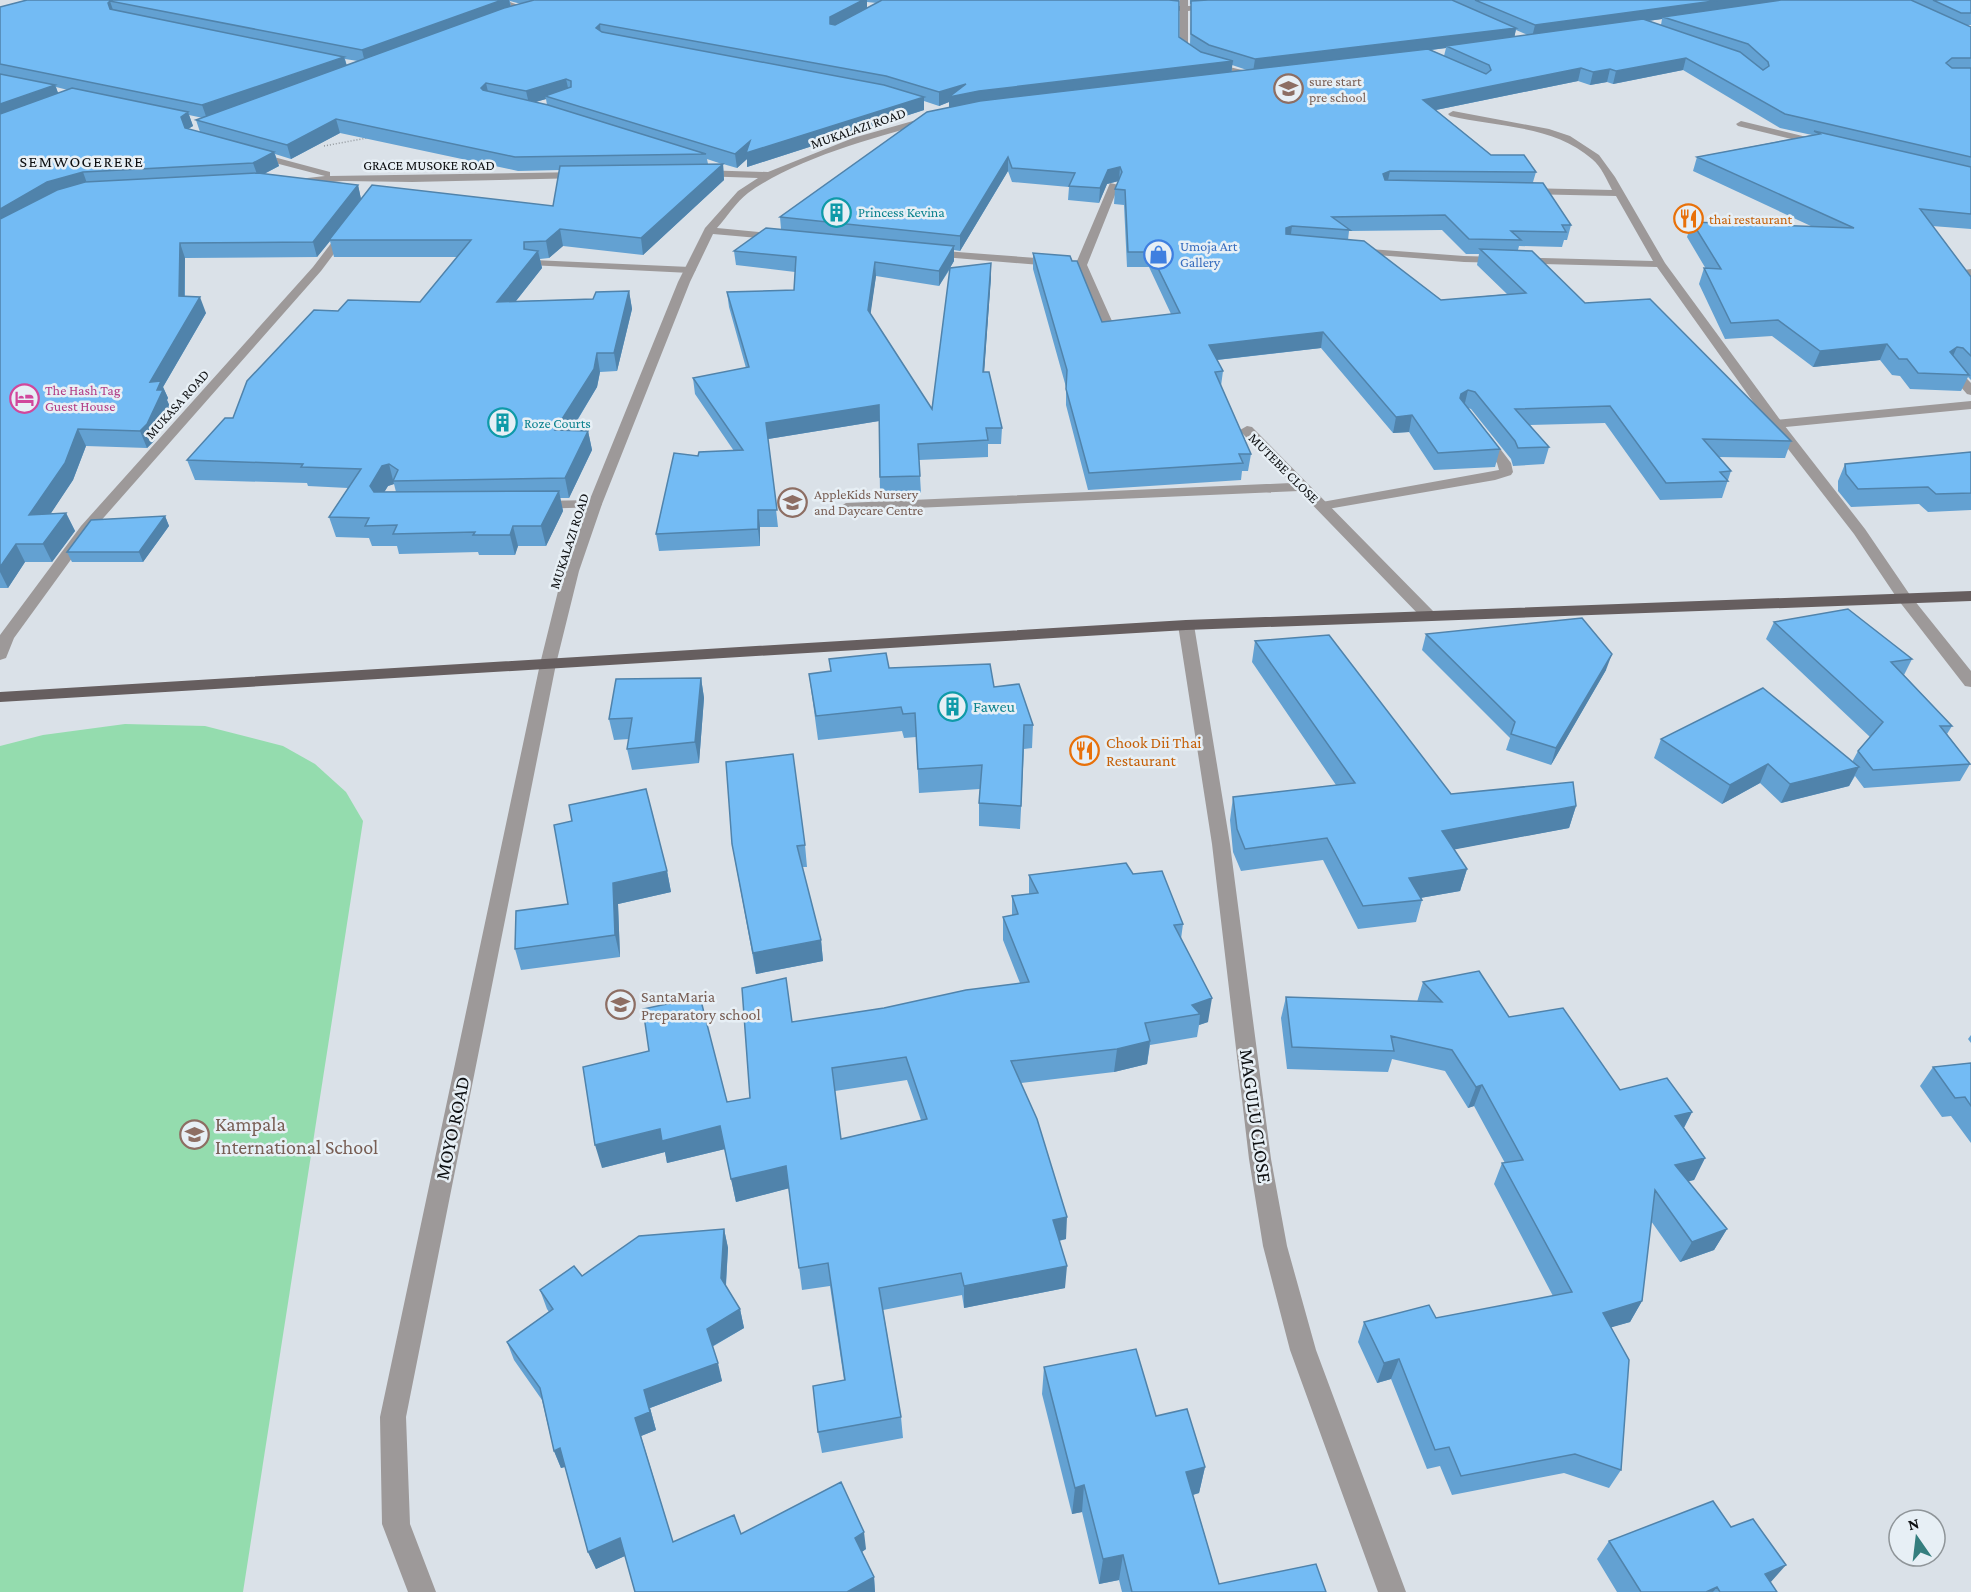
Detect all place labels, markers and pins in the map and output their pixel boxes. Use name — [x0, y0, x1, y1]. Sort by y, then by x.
school or university icon: sure start pre school — [1272, 73, 1304, 105]
place label: sure start pre school — [1309, 73, 1366, 105]
building icon: Princess Kevina — [821, 196, 853, 228]
restaurant icon: thai restaurant — [1672, 203, 1704, 235]
place label: Princess Kevina — [858, 204, 945, 220]
place label: thai restaurant — [1709, 211, 1792, 227]
shop icon: Umoja Art Gallery — [1143, 238, 1175, 270]
place label: Umoja Art Gallery — [1180, 238, 1238, 270]
hotel icon: The Hash Tag Guest House — [8, 382, 40, 414]
place label: The Hash Tag Guest House — [45, 382, 121, 414]
building icon: Roze Courts — [487, 407, 519, 439]
place label: Roze Courts — [524, 415, 591, 431]
school or university icon: AppleKids Nursery and Daycare Centre — [777, 486, 809, 518]
place label: AppleKids Nursery and Daycare Centre — [814, 486, 923, 518]
building icon: Faweu — [936, 690, 968, 722]
place label: Faweu — [973, 698, 1016, 715]
place label: Chook Dii Thai Restaurant — [1106, 734, 1201, 769]
restaurant icon: Chook Dii Thai Restaurant — [1069, 735, 1101, 767]
place label: SantaMaria Preparatory school — [641, 988, 761, 1024]
school or university icon: SantaMaria Preparatory school — [604, 989, 636, 1021]
place label: Kampala International School — [215, 1113, 378, 1158]
school or university icon: Kampala International School — [178, 1119, 210, 1151]

